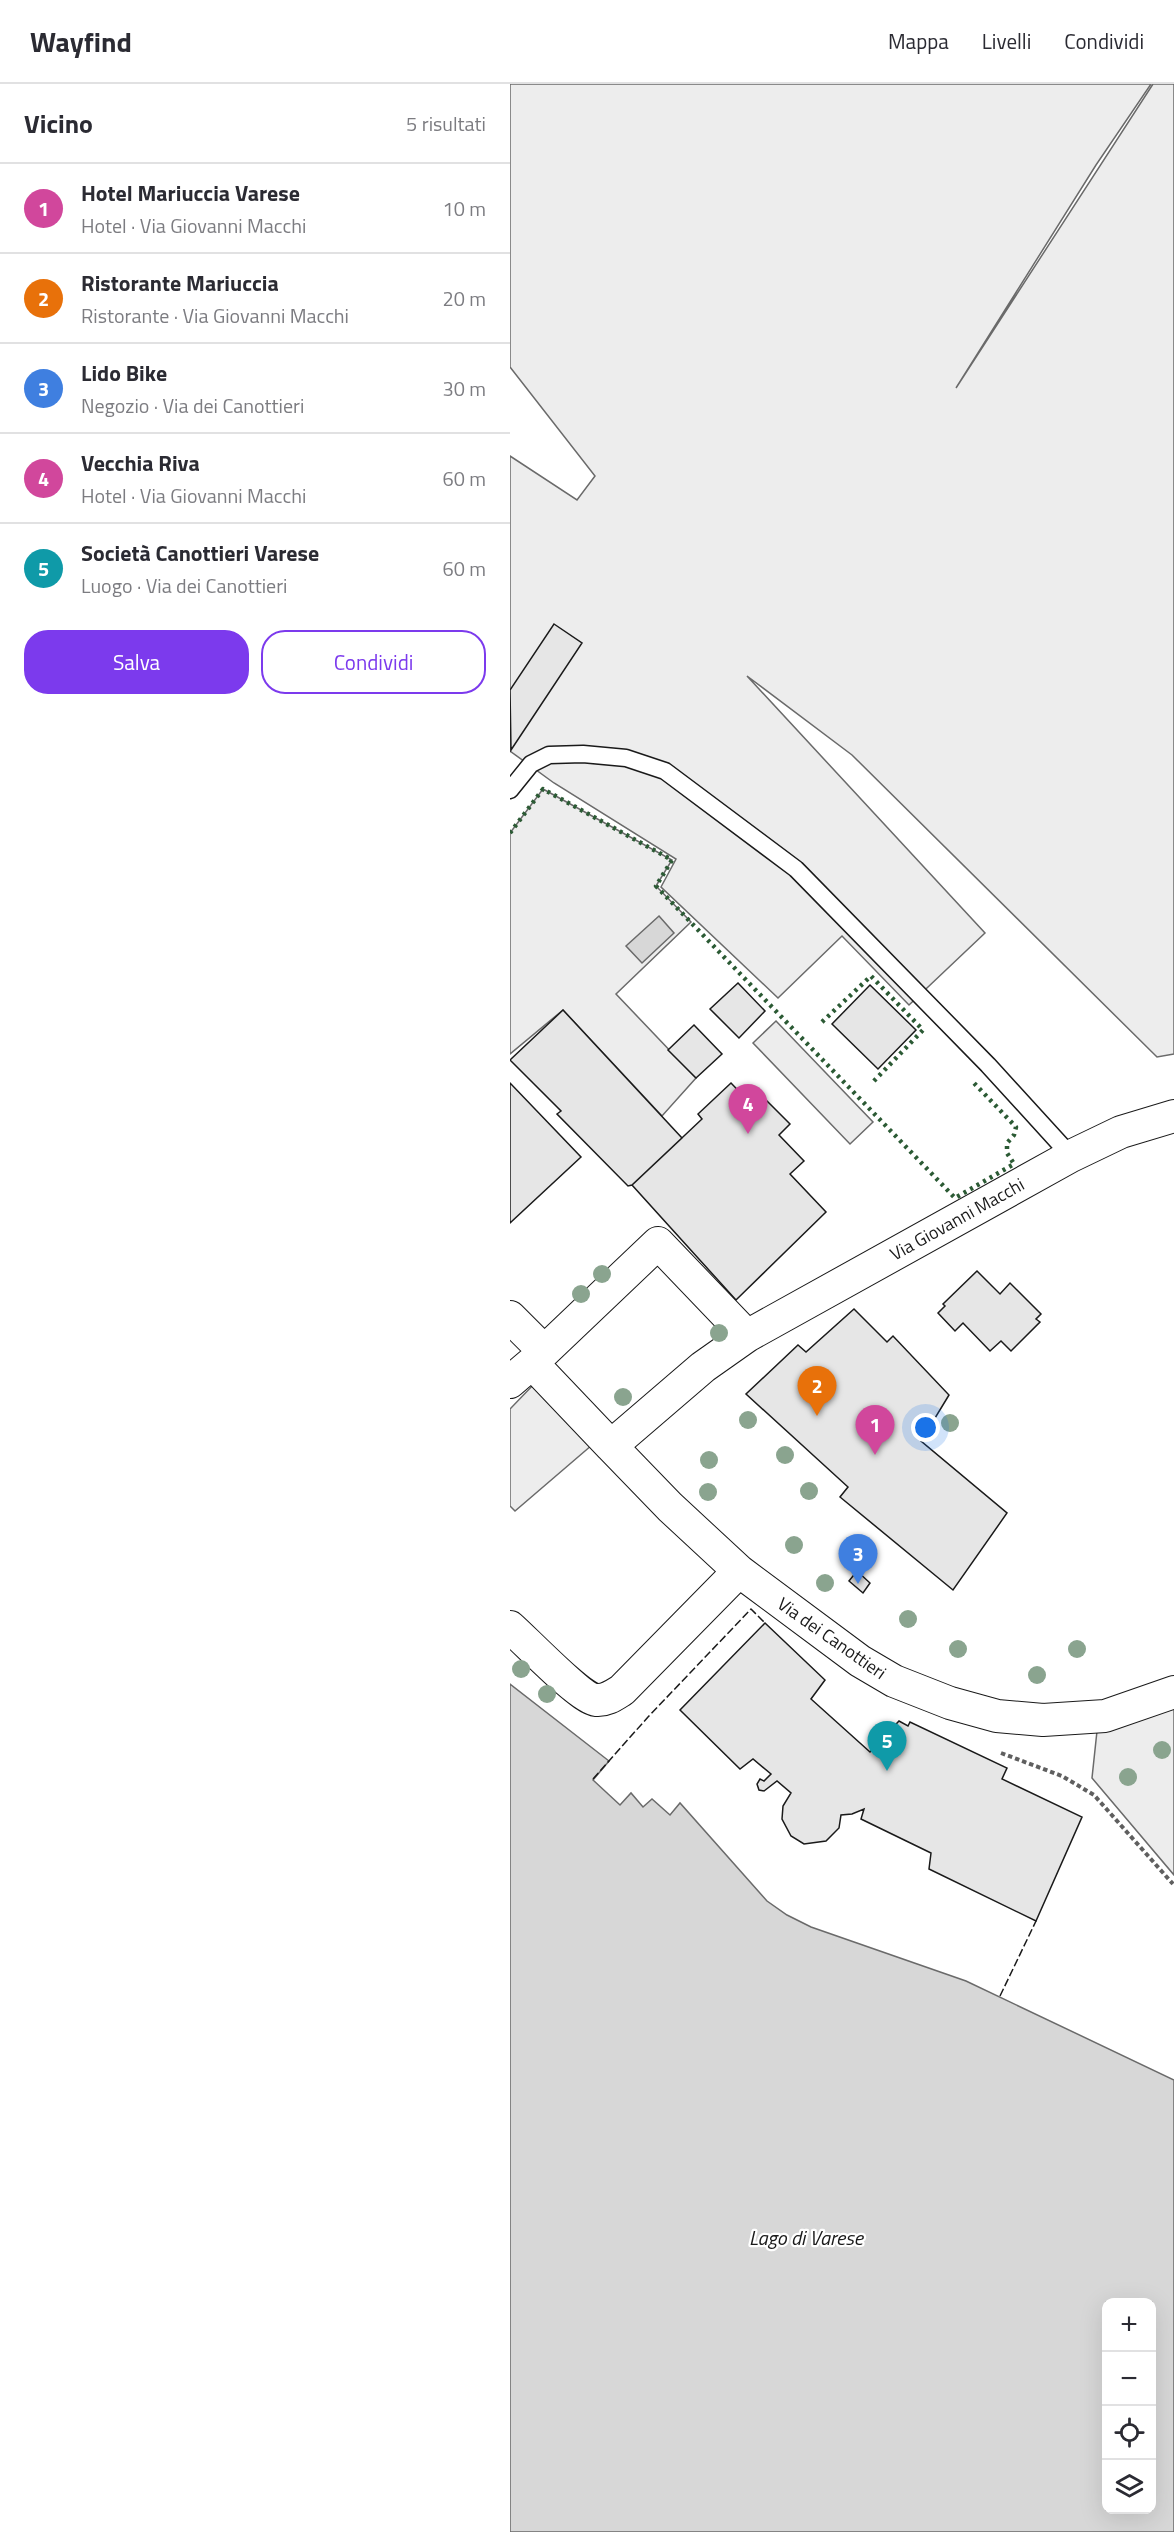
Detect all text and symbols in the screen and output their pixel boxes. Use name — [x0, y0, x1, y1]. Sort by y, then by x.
text: Wayfind — [30, 20, 132, 63]
text: Mappa — [888, 25, 949, 57]
text: Livelli — [982, 25, 1031, 57]
text: Condividi — [1064, 25, 1144, 57]
text: Vicino — [24, 104, 93, 143]
text: 5 risultati — [406, 108, 486, 139]
text: Hotel Mariuccia Varese — [81, 176, 300, 210]
text: 1 — [38, 193, 49, 224]
text: 10 m — [442, 193, 486, 224]
text: Hotel · Via Giovanni Macchi — [81, 210, 306, 241]
text: Ristorante Mariuccia — [81, 266, 279, 300]
text: 2 — [38, 283, 49, 314]
text: 20 m — [442, 283, 486, 314]
text: Ristorante · Via Giovanni Macchi — [81, 300, 349, 331]
text: Lido Bike — [81, 356, 167, 390]
text: 3 — [38, 373, 49, 404]
text: 30 m — [442, 373, 486, 404]
text: Negozio · Via dei Canottieri — [81, 390, 304, 421]
text: Vecchia Riva — [81, 446, 200, 480]
text: 4 — [38, 463, 49, 494]
text: 60 m — [442, 463, 486, 494]
text: Hotel · Via Giovanni Macchi — [81, 480, 306, 511]
text: Società Canottieri Varese — [81, 536, 319, 570]
text: 5 — [38, 553, 49, 584]
text: 60 m — [442, 553, 486, 584]
text: Luogo · Via dei Canottieri — [81, 570, 287, 601]
button: Salva — [24, 630, 249, 694]
button: Condividi — [261, 630, 486, 694]
pin: 4 — [728, 1084, 768, 1134]
street label: Via Giovanni Macchi — [885, 1171, 1029, 1267]
pin: 2 — [798, 1366, 836, 1416]
pin: 1 — [856, 1406, 895, 1455]
your location — [911, 1413, 940, 1442]
pin: 3 — [838, 1534, 878, 1584]
street label: Via dei Canottieri — [772, 1590, 892, 1686]
pin: 5 — [868, 1722, 907, 1771]
water label: Lago di Varese — [749, 2222, 865, 2253]
map controls — [1102, 2298, 1156, 2514]
button: + — [1102, 2298, 1156, 2352]
button: − — [1102, 2352, 1156, 2406]
button: locate — [1102, 2406, 1156, 2460]
button: layers — [1102, 2460, 1156, 2514]

